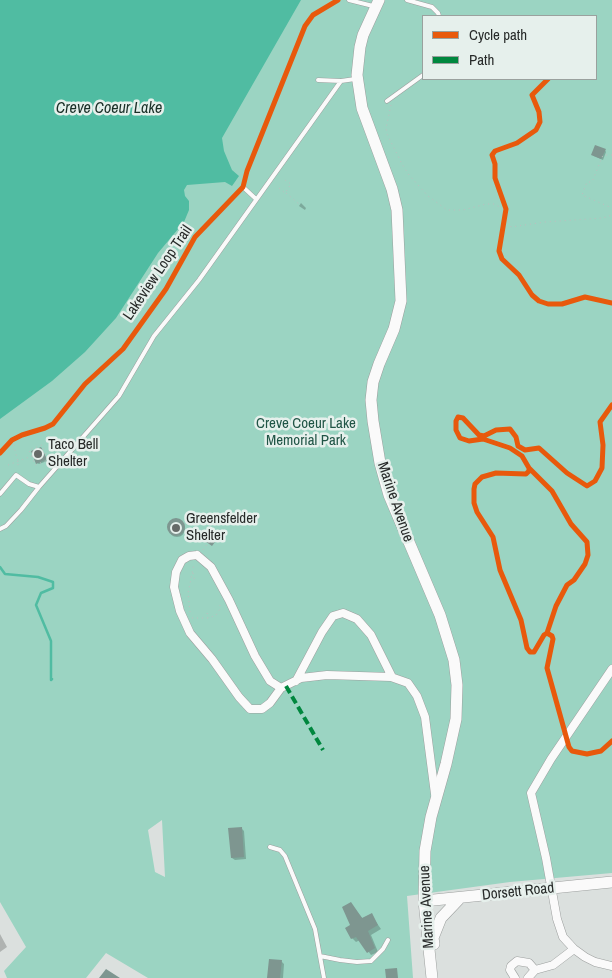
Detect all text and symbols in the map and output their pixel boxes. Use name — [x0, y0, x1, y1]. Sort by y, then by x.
legend — [422, 15, 597, 80]
text: Cycle path — [469, 24, 527, 45]
text: Path — [469, 49, 494, 70]
water label: Creve Coeur Lake — [56, 99, 162, 119]
street label: Lakeview Loop Trail — [120, 222, 196, 324]
park label: Creve Coeur Lake Memorial Park — [256, 415, 356, 450]
place label: Taco Bell Shelter — [48, 436, 98, 471]
marker: Taco Bell Shelter — [32, 448, 44, 460]
street label: Marine Avenue — [373, 460, 417, 544]
place label: Greensfelder Shelter — [186, 510, 257, 545]
marker: Greensfelder Shelter — [170, 522, 182, 534]
street label: Marine Avenue — [416, 865, 438, 949]
street label: Dorsett Road — [481, 879, 555, 905]

